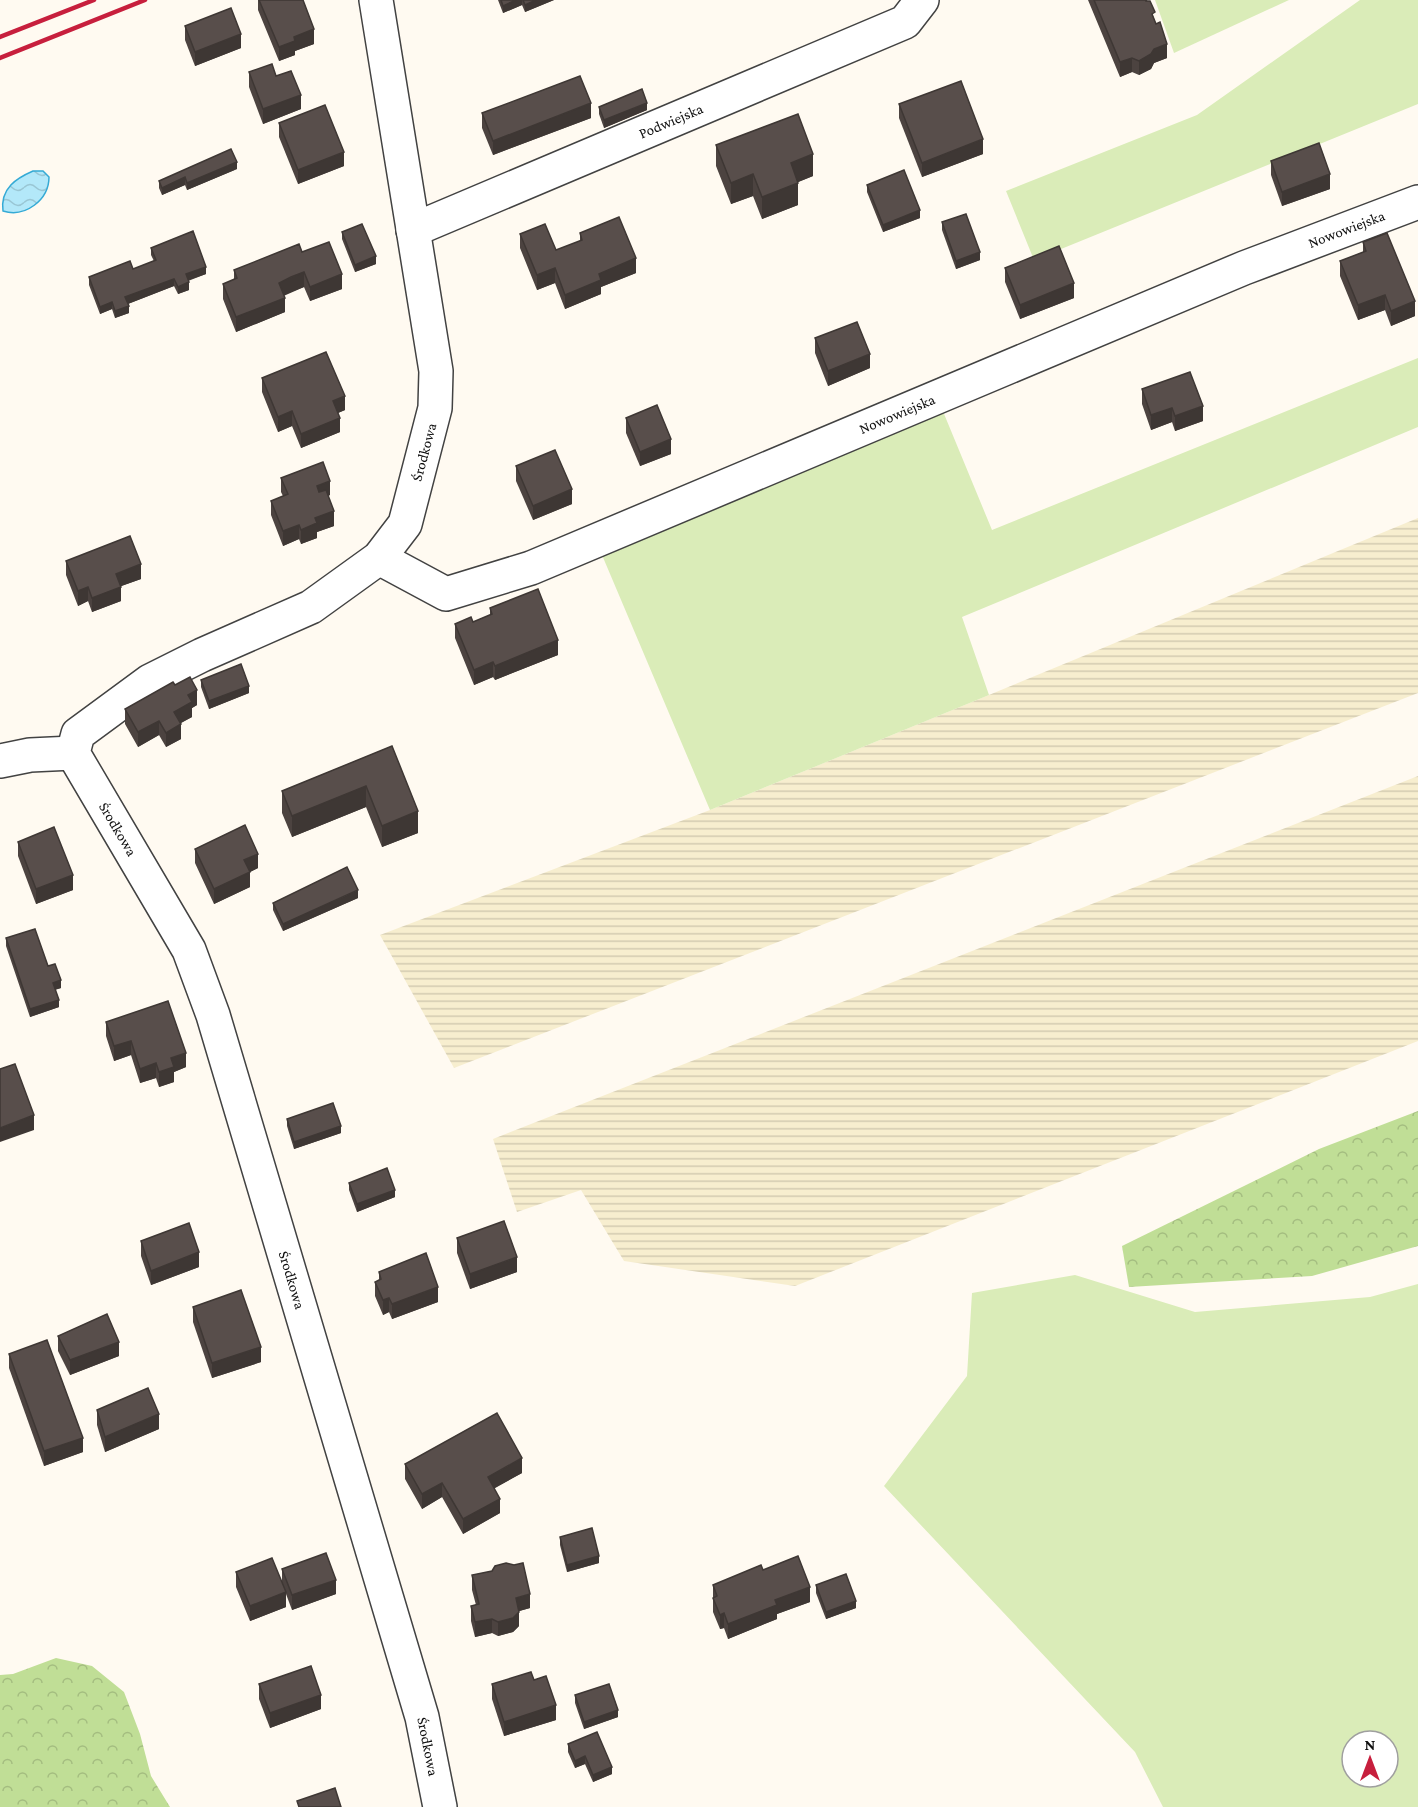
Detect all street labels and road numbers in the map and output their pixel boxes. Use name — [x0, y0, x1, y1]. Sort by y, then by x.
street label: Podwiejska — [637, 100, 705, 142]
street label: Nowowiejska — [1306, 207, 1387, 251]
street label: Nowowiejska — [857, 391, 937, 437]
street label: Środkowa — [409, 421, 439, 483]
street label: Środkowa — [96, 799, 140, 859]
street label: Środkowa — [276, 1249, 308, 1311]
street label: Środkowa — [414, 1716, 442, 1777]

